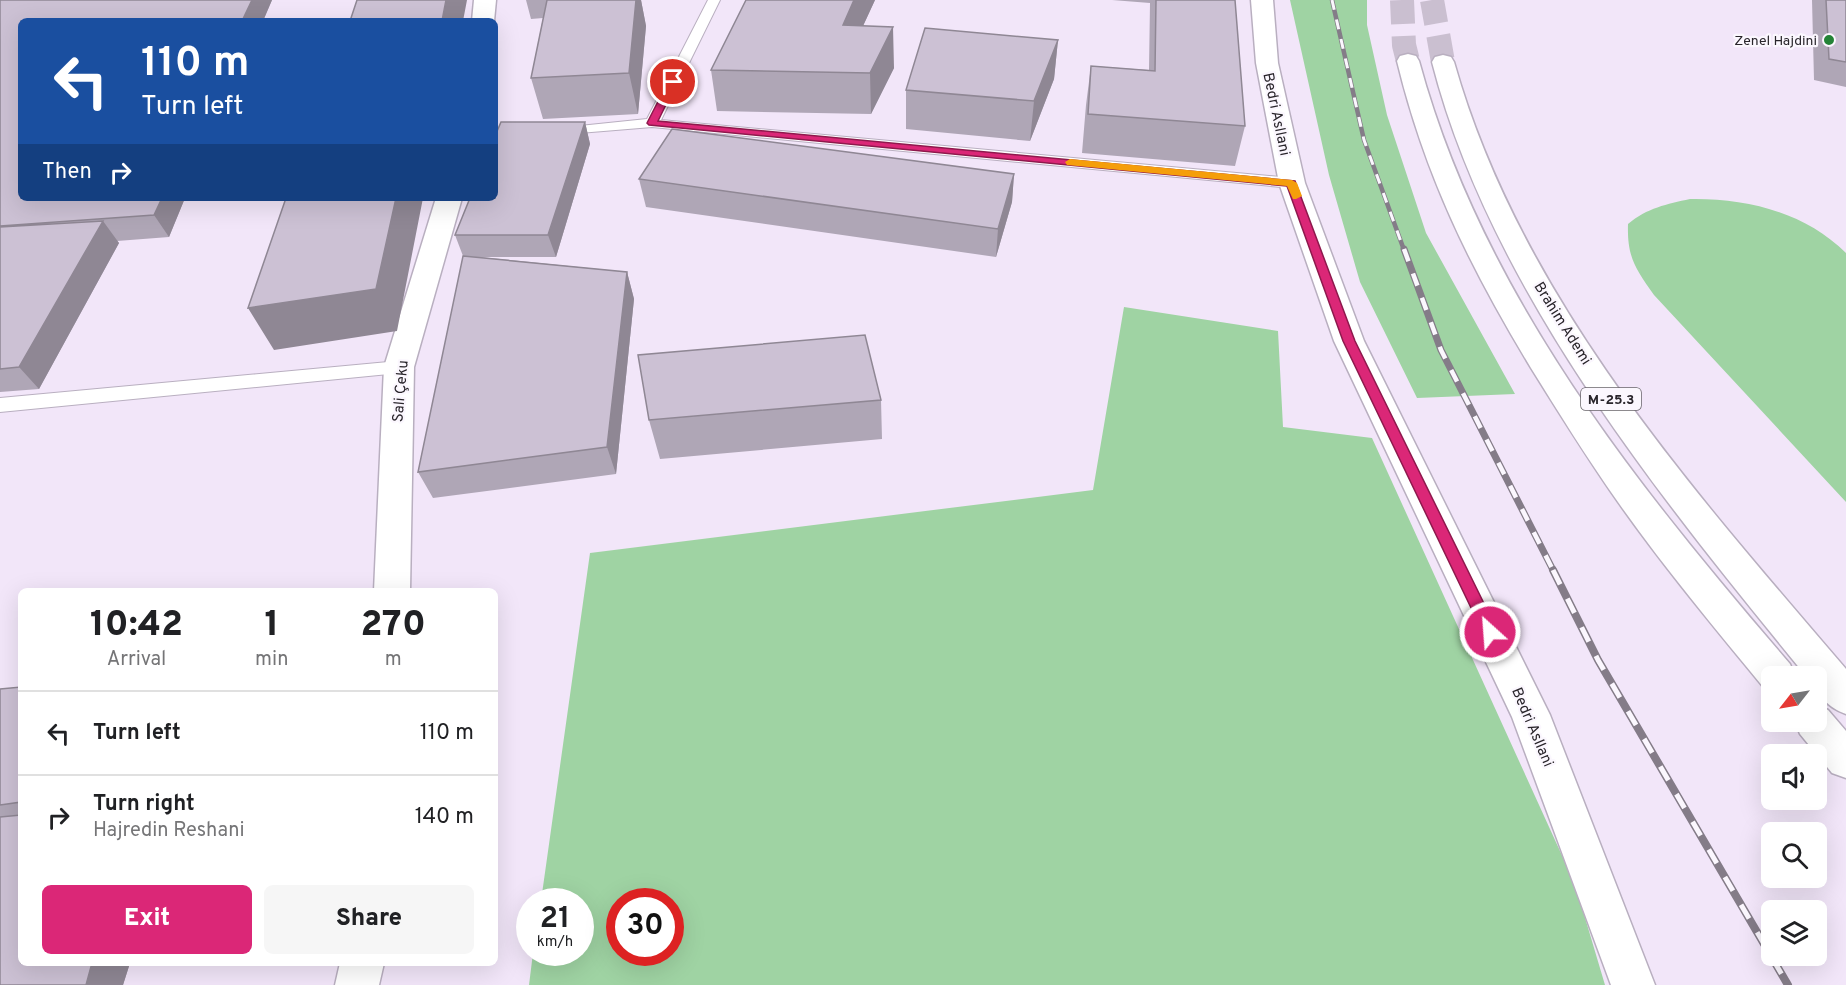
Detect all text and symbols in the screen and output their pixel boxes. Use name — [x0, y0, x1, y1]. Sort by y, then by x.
place label: Zenel Hajdini — [1734, 33, 1817, 50]
marker: Zenel Hajdini — [1822, 33, 1836, 47]
text: 110 m — [141, 38, 250, 91]
icon: left — [42, 42, 120, 120]
pin — [647, 56, 698, 107]
icon: arrive — [656, 65, 689, 98]
street label: Bedri Asllani — [1257, 71, 1294, 158]
text: Turn left — [141, 90, 243, 124]
icon: right — [104, 156, 137, 189]
text: Then — [42, 159, 92, 186]
street label: Brahim Ademi — [1529, 279, 1595, 369]
street label: Sali Çeku — [389, 359, 414, 423]
road number: M-25.3 — [1581, 388, 1641, 410]
position arrow — [1458, 600, 1522, 664]
text: 10:42 — [90, 603, 183, 649]
text: 1 — [264, 603, 279, 649]
text: 270 — [360, 603, 426, 649]
text: Arrival — [107, 647, 166, 673]
text: min — [255, 647, 288, 673]
text: m — [385, 647, 402, 673]
north arrow — [1761, 666, 1827, 732]
map controls — [1761, 666, 1827, 966]
street label: Bedri Asllani — [1506, 685, 1557, 770]
icon: left — [42, 717, 75, 750]
text: Turn left — [93, 720, 181, 747]
text: 110 m — [420, 720, 474, 747]
button: sound — [1761, 744, 1827, 810]
text: Turn right — [93, 791, 195, 818]
icon: right — [42, 801, 75, 834]
text: 140 m — [415, 804, 474, 831]
text: Hajredin Reshani — [93, 818, 245, 844]
button: search — [1761, 822, 1827, 888]
button: Exit — [42, 885, 252, 954]
button: Share — [264, 885, 474, 954]
speed limit sign: 30 — [606, 888, 684, 966]
button: layers — [1761, 900, 1827, 966]
text: 21 — [540, 901, 570, 938]
text: km/h — [537, 933, 573, 952]

